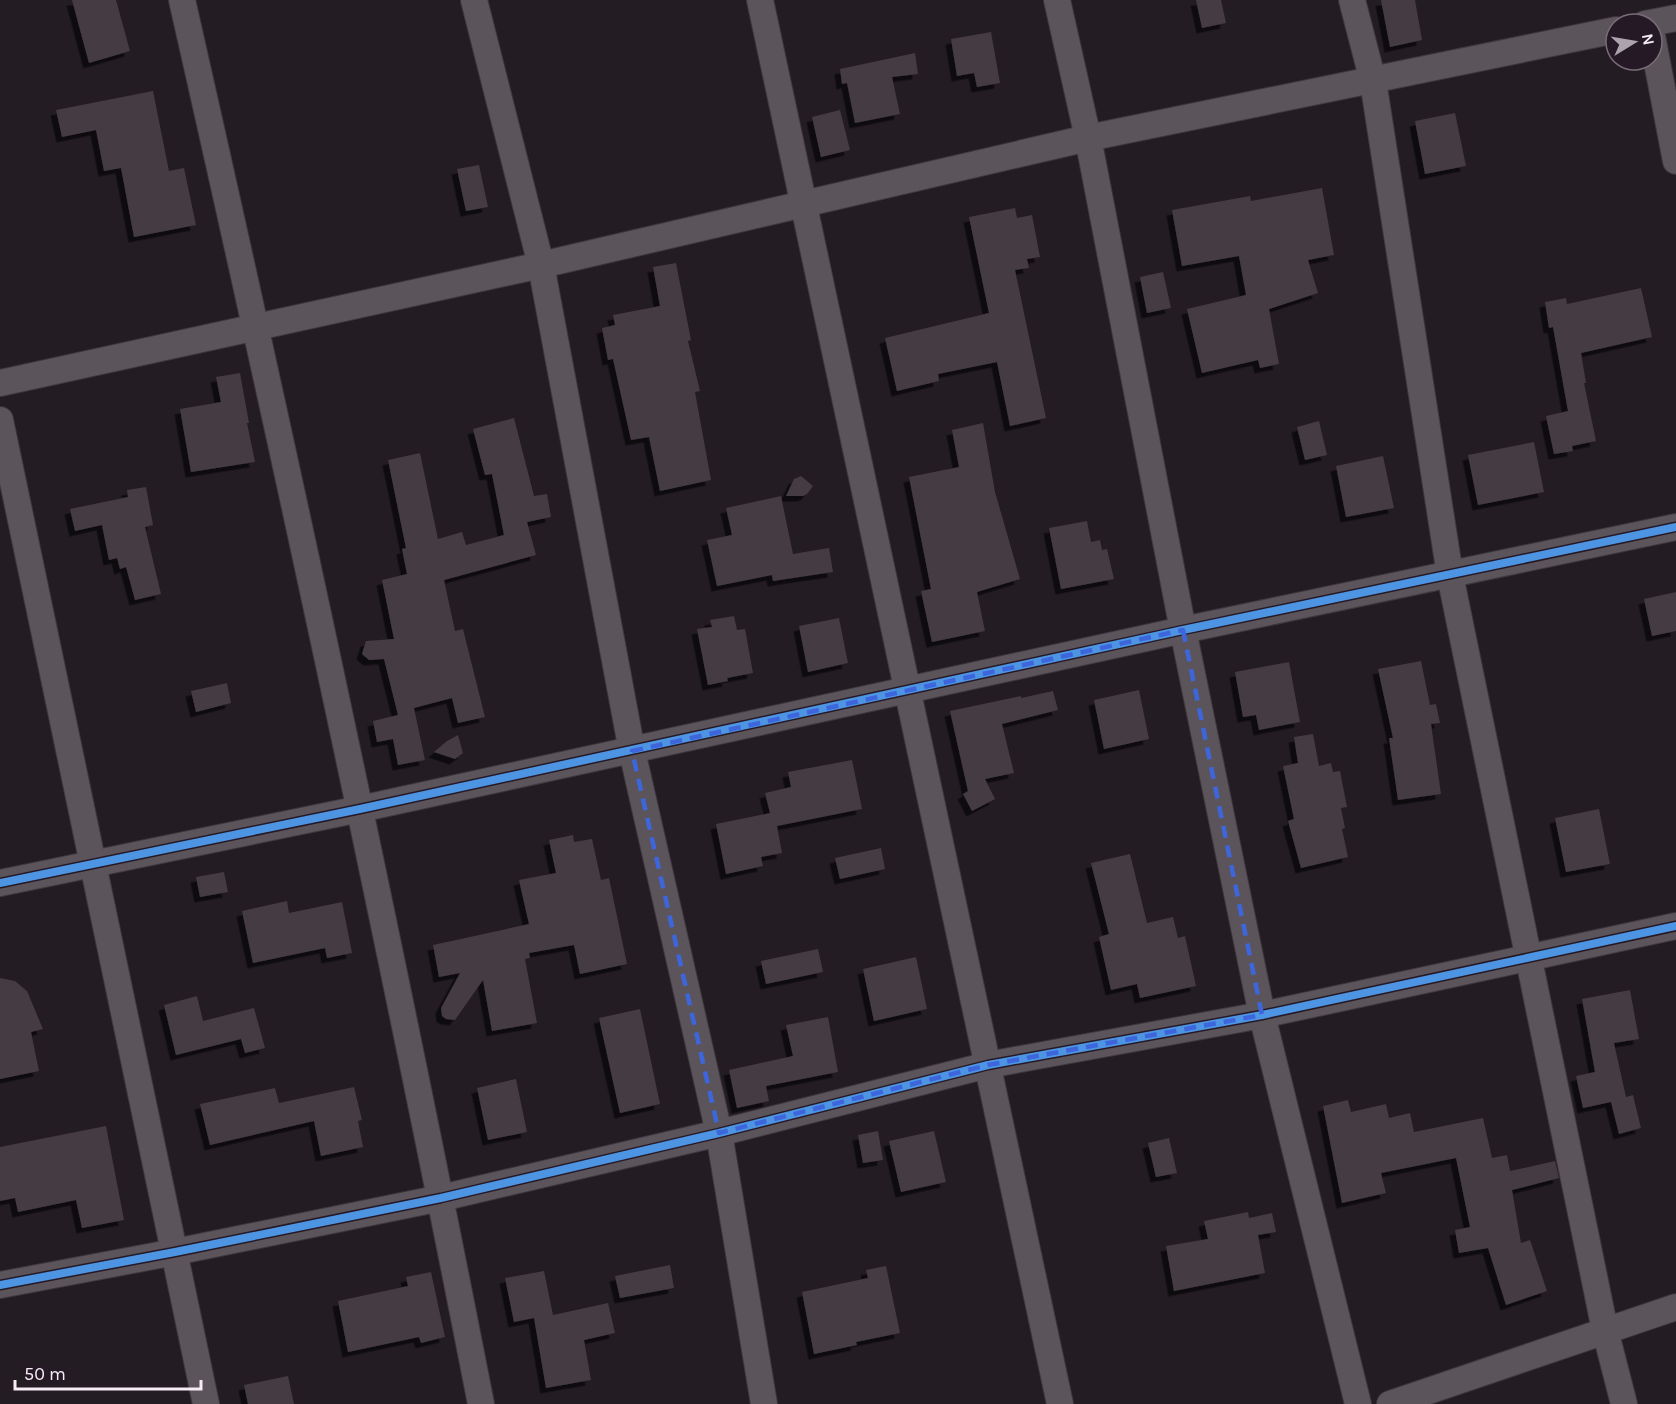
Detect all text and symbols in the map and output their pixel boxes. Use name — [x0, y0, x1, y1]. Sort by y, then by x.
north arrow — [1604, 12, 1664, 72]
text: N — [1638, 32, 1659, 47]
scale bar — [15, 1353, 201, 1391]
text: 50 m — [24, 1363, 66, 1385]

